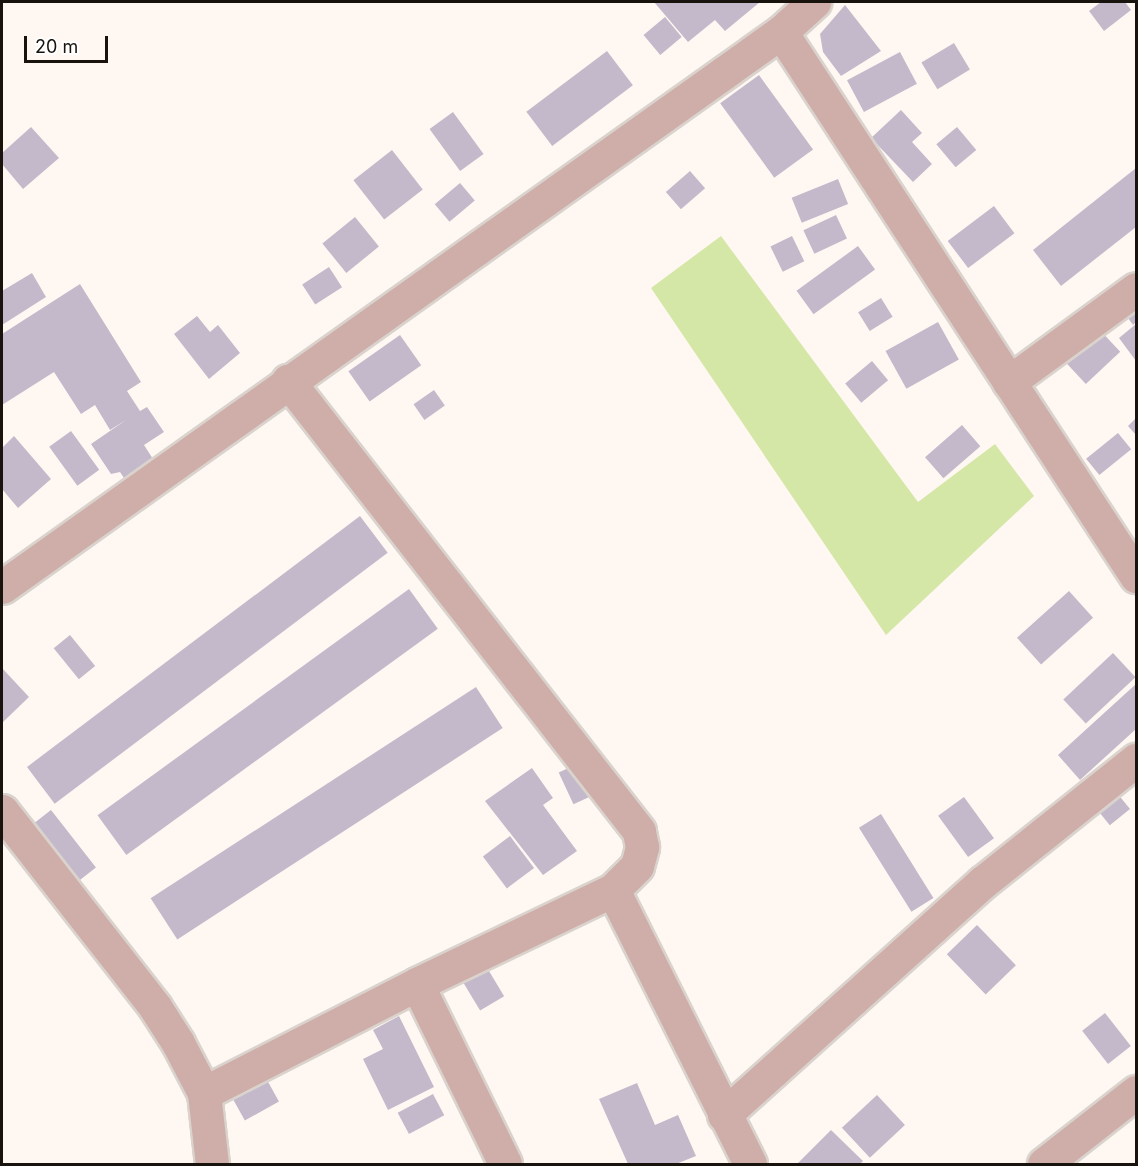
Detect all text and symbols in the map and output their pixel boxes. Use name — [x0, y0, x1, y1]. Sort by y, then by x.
scale bar — [27, 24, 111, 62]
text: 20 m — [35, 36, 78, 57]

